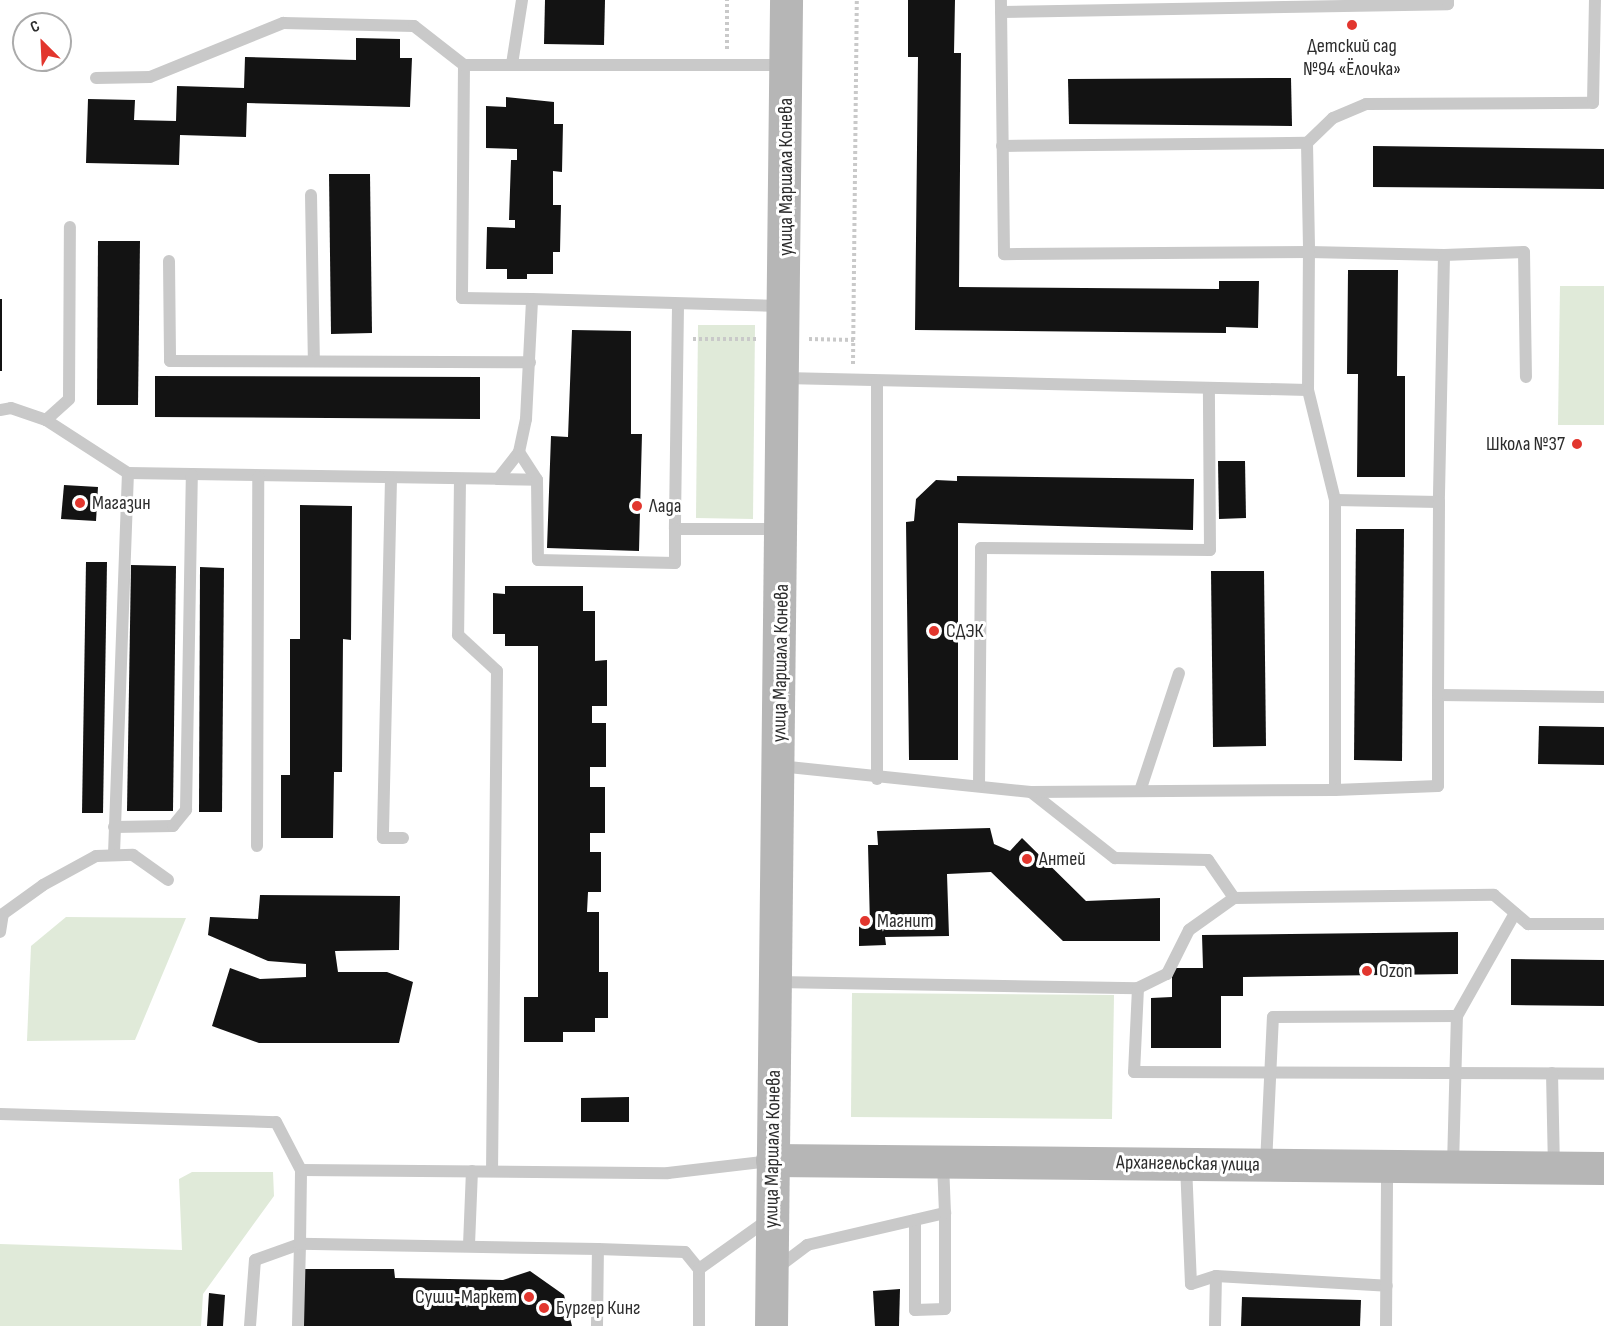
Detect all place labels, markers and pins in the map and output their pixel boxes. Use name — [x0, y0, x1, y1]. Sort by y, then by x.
marker: Детский сад №94 «Ёлочка» — [1345, 18, 1359, 32]
place label: Детский сад №94 «Ёлочка» — [1303, 35, 1401, 82]
place label: Школа №37 — [1486, 432, 1565, 456]
marker: Школа №37 — [1570, 437, 1584, 451]
place label: Магазин — [92, 491, 151, 515]
place label: Лада — [649, 494, 681, 518]
marker: Магазин — [73, 496, 87, 510]
marker: Лада — [630, 499, 644, 513]
place label: СДЭК — [946, 619, 983, 643]
marker: СДЭК — [927, 624, 941, 638]
place label: Антей — [1039, 847, 1086, 871]
marker: Антей — [1020, 852, 1034, 866]
place label: Магнит — [877, 909, 934, 933]
marker: Магнит — [858, 914, 872, 928]
place label: Ozon — [1379, 959, 1413, 983]
marker: Ozon — [1360, 964, 1374, 978]
place label: Суши-Маркет — [415, 1285, 517, 1309]
marker: Суши-Маркет — [522, 1290, 536, 1304]
place label: Бургер Кинг — [556, 1296, 640, 1320]
marker: Бургер Кинг — [537, 1301, 551, 1315]

